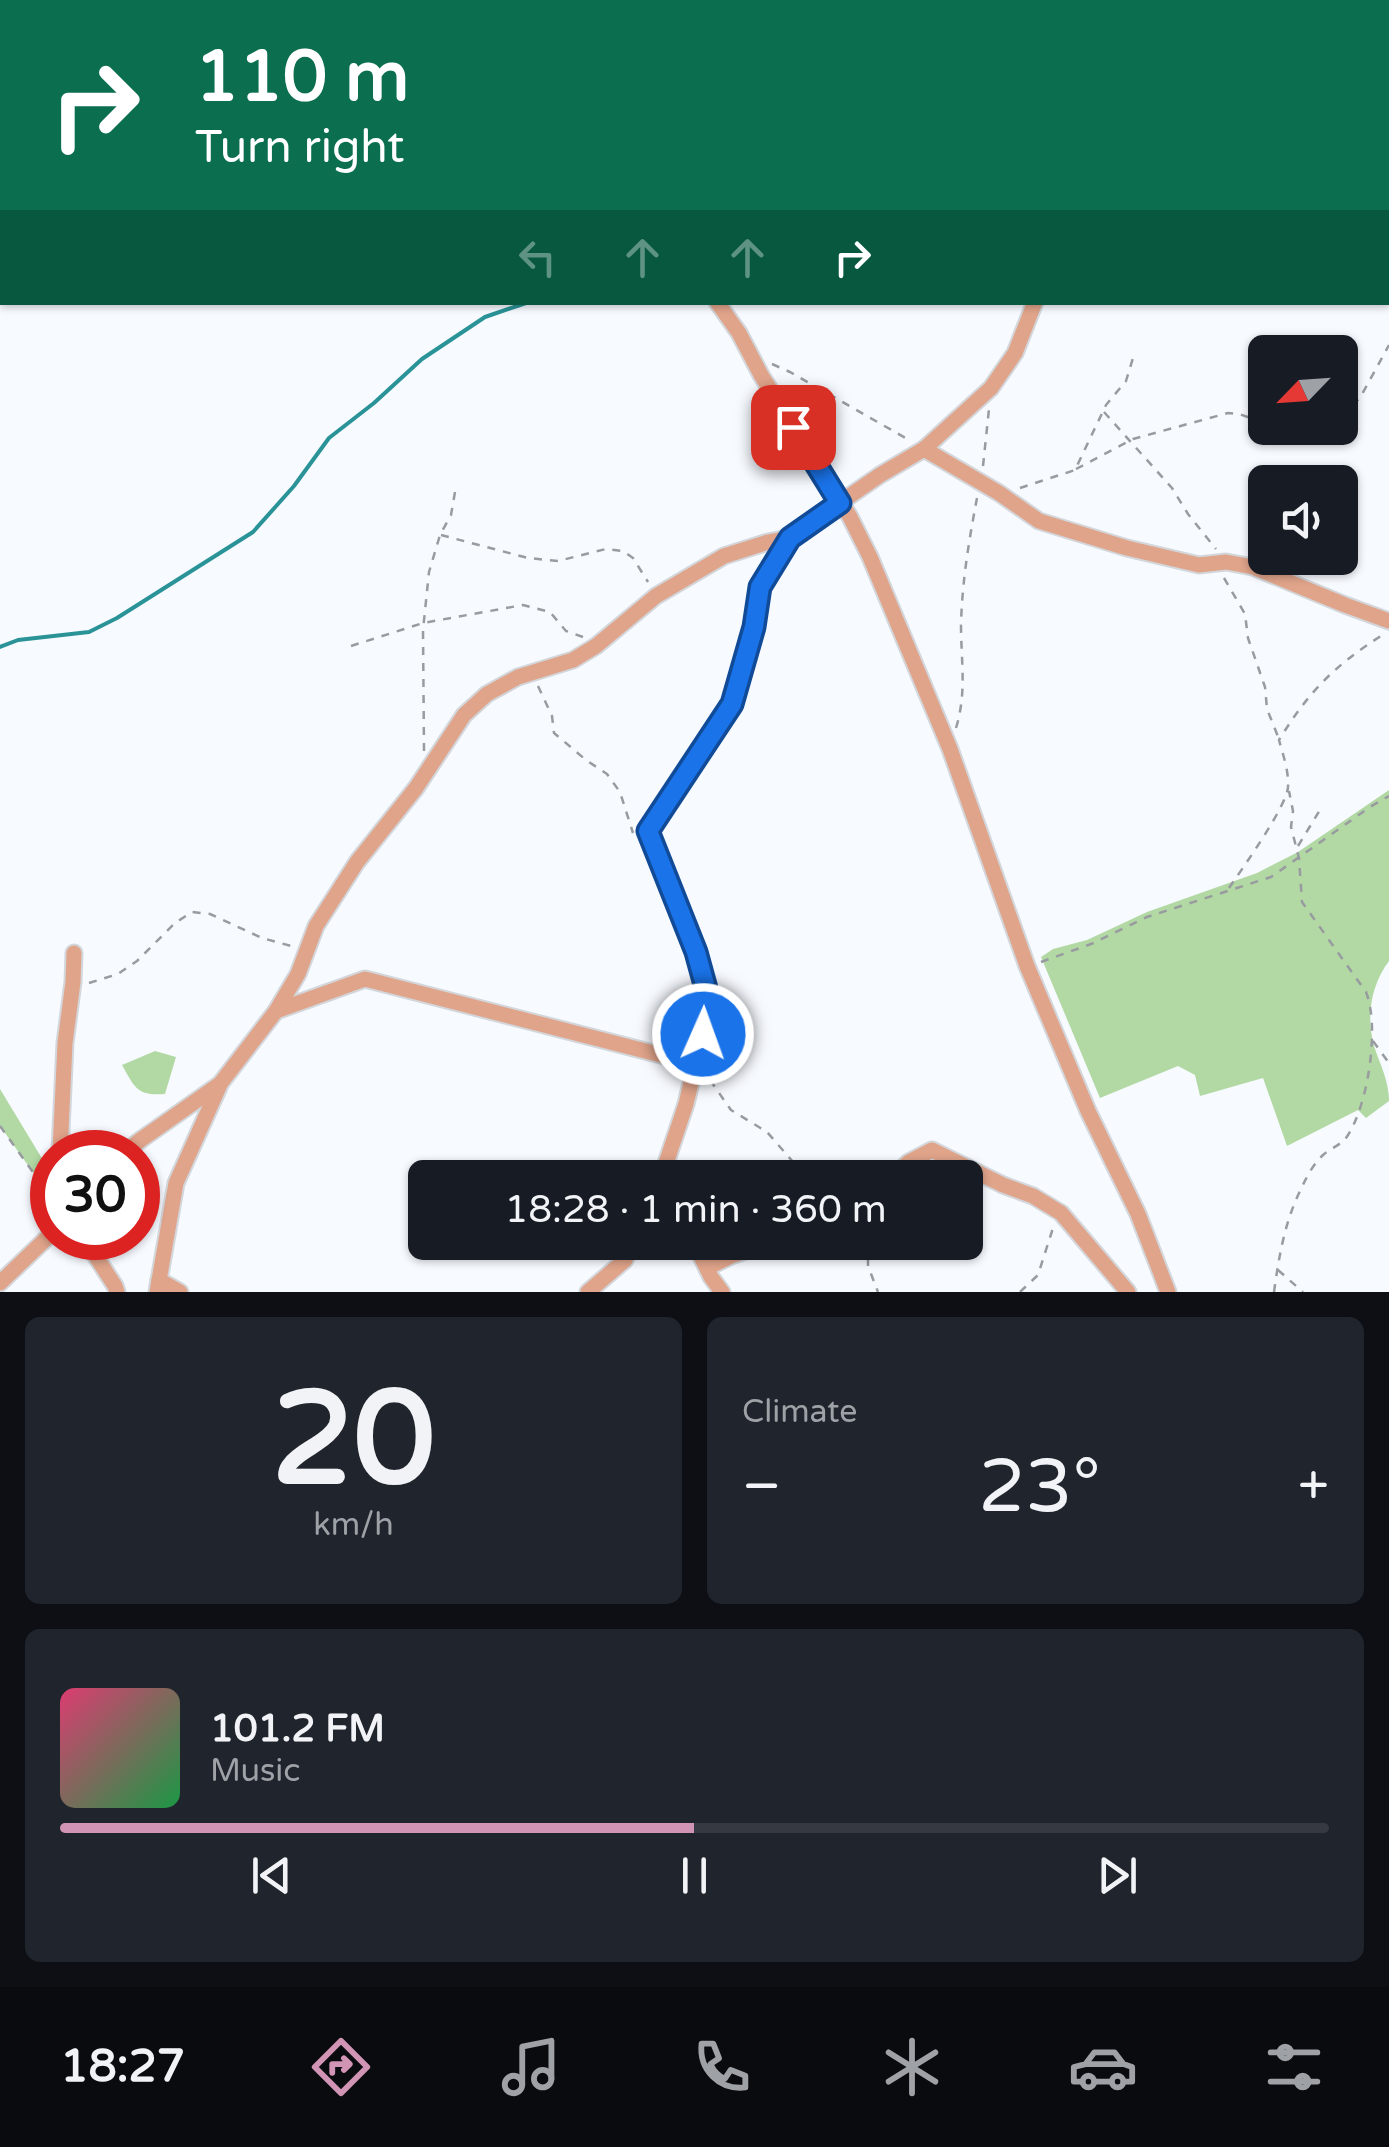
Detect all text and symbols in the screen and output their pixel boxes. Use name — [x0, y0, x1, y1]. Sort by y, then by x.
text: 110 m — [195, 36, 409, 120]
icon: right — [30, 40, 160, 170]
text: Turn right — [195, 121, 404, 175]
icon: left — [510, 230, 565, 285]
icon: ahead — [615, 230, 670, 285]
icon: ahead — [720, 230, 775, 285]
icon: right — [825, 230, 880, 285]
north arrow — [1248, 335, 1358, 445]
map controls — [1248, 335, 1358, 575]
pin — [751, 385, 836, 470]
icon: arrive — [766, 400, 821, 455]
button: sound — [1248, 465, 1358, 575]
position arrow — [651, 982, 755, 1086]
speed limit sign: 30 — [30, 1130, 160, 1260]
text: 18:28 · 1 min · 360 m — [504, 1187, 887, 1233]
text: 20 — [272, 1363, 435, 1519]
text: Climate — [742, 1393, 857, 1431]
text: 23° — [978, 1442, 1101, 1532]
text: − — [742, 1454, 781, 1520]
text: + — [1298, 1454, 1329, 1520]
text: km/h — [313, 1506, 394, 1544]
text: 101.2 FM — [210, 1706, 385, 1752]
text: Music — [210, 1752, 300, 1790]
icon: previous — [244, 1848, 299, 1903]
icon: pause — [667, 1848, 722, 1903]
icon: next — [1090, 1848, 1145, 1903]
icon: directions — [306, 2032, 376, 2102]
icon: music — [496, 2032, 566, 2102]
icon: phone — [687, 2032, 757, 2102]
icon: climate — [877, 2032, 947, 2102]
icon: car — [1068, 2032, 1138, 2102]
icon: filters — [1259, 2032, 1329, 2102]
text: 18:27 — [60, 2040, 185, 2094]

